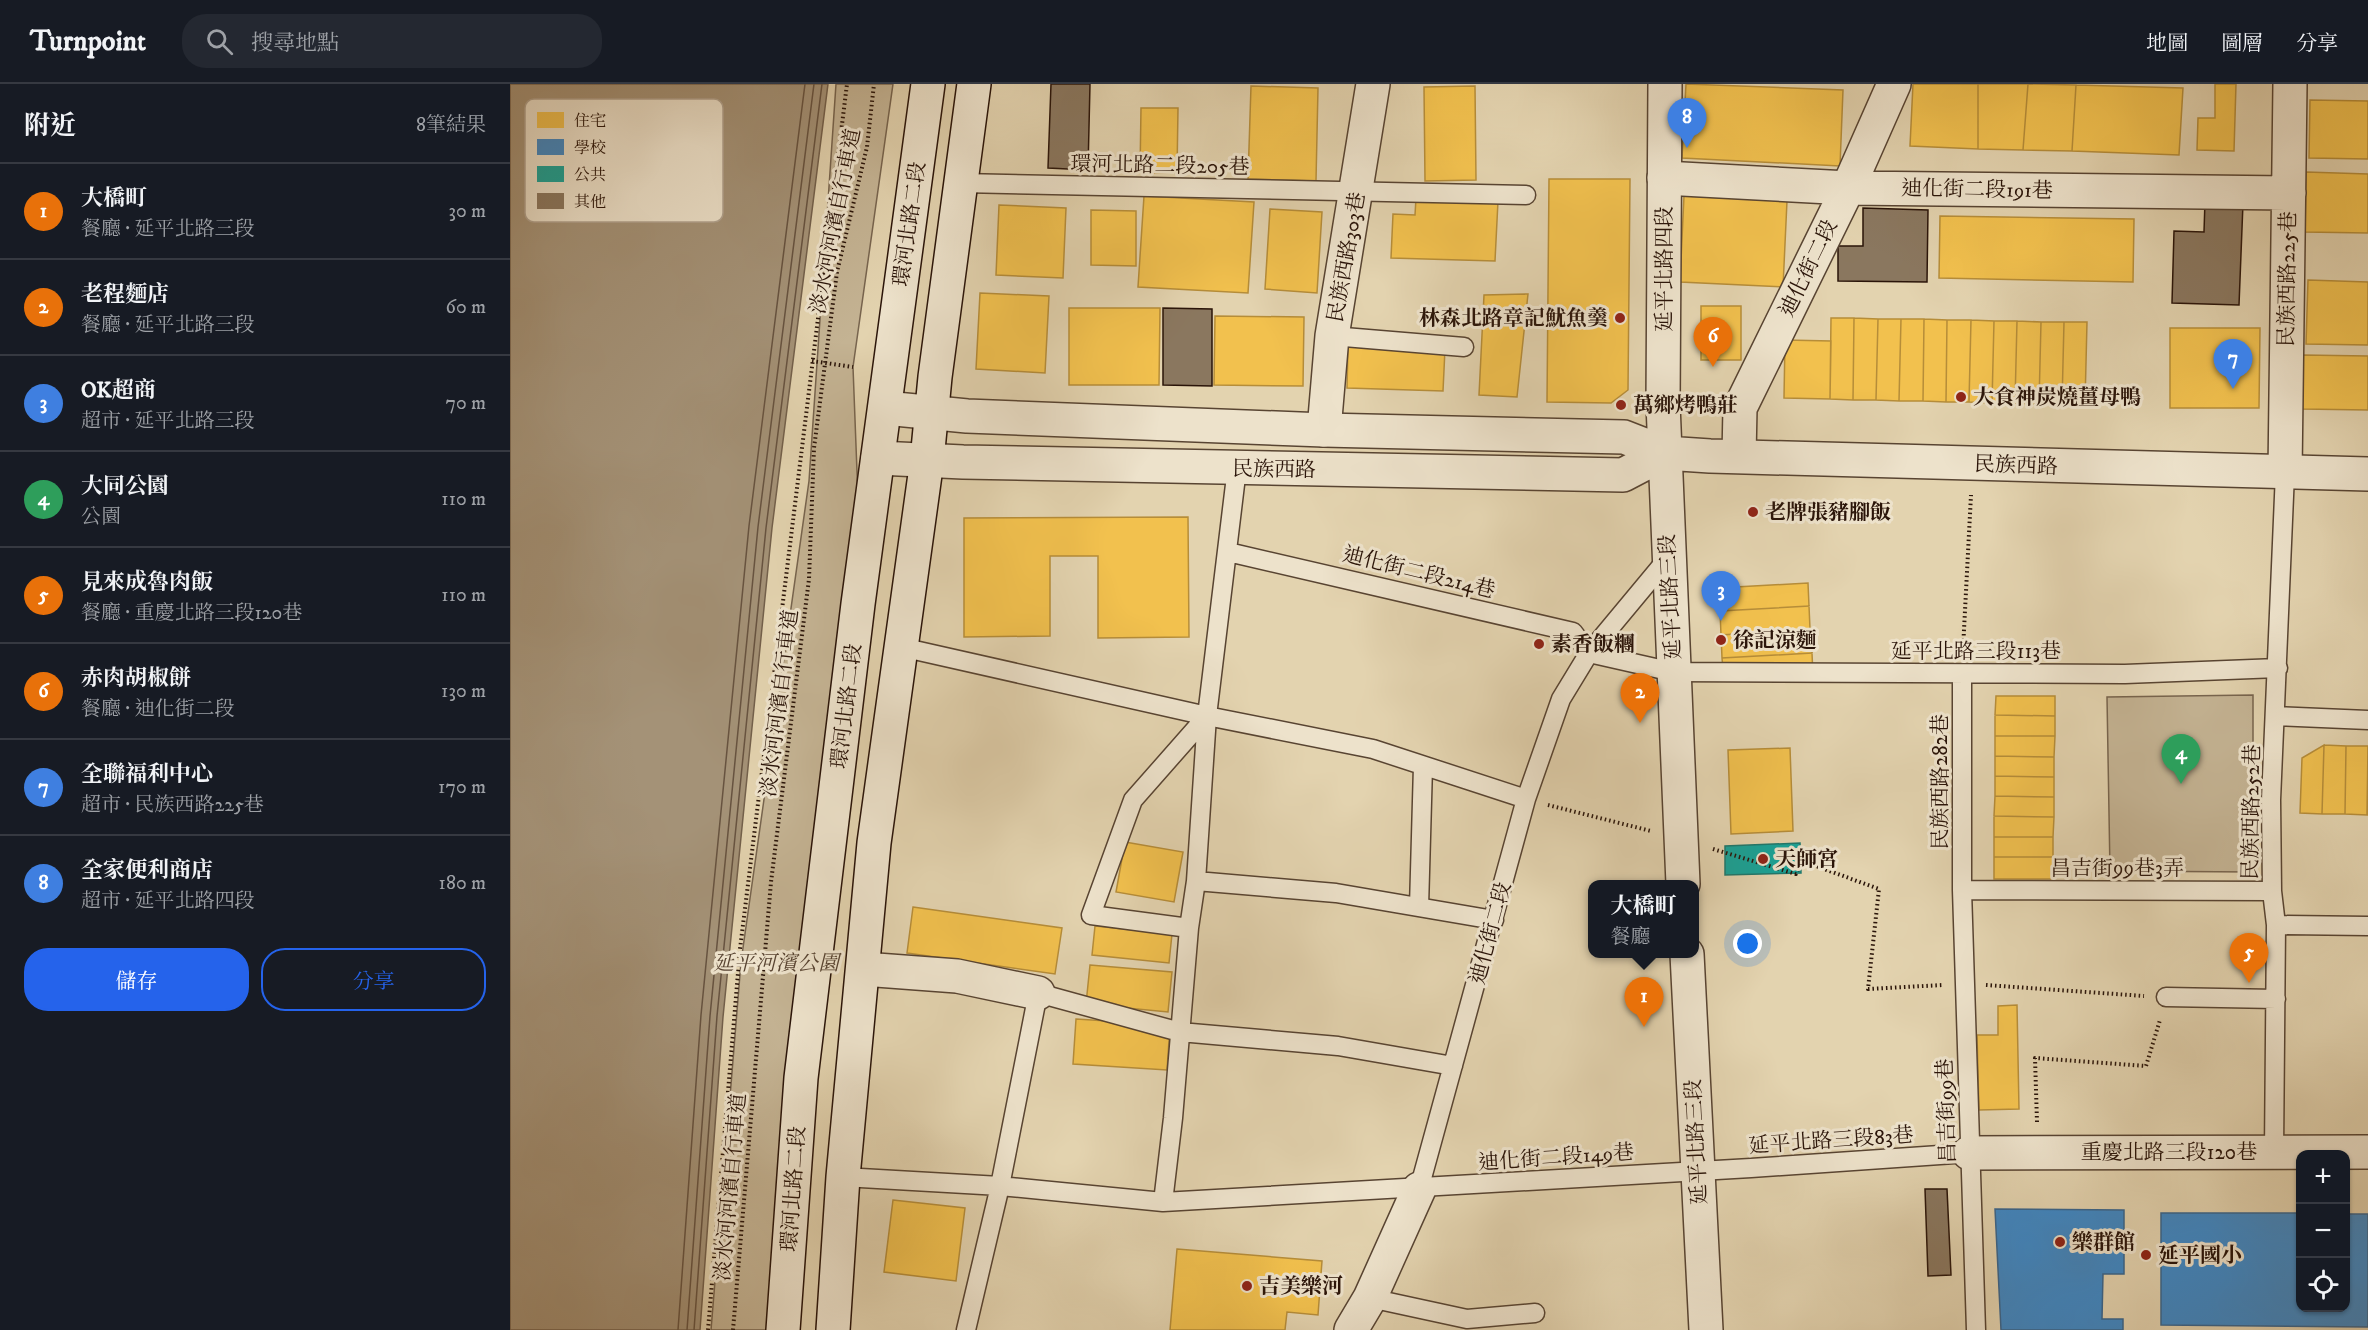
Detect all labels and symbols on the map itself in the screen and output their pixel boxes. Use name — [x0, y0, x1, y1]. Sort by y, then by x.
pin: 8 — [1668, 98, 1706, 148]
legend — [525, 99, 723, 222]
text: 住宅 — [574, 111, 606, 131]
street label: 淡水河河濱自行車道 — [805, 126, 867, 316]
text: 學校 — [574, 138, 606, 158]
street label: 環河北路二段205巷 — [1070, 151, 1250, 181]
street label: 環河北路二段 — [888, 160, 932, 288]
text: 公共 — [574, 165, 606, 185]
street label: 迪化街二段191巷 — [1901, 176, 2053, 204]
street label: 民族西路303巷 — [1323, 190, 1371, 324]
text: 其他 — [574, 192, 606, 212]
street label: 延平北路四段 — [1652, 206, 1678, 332]
street label: 民族西路225巷 — [2274, 211, 2302, 347]
street label: 迪化街二段 — [1774, 216, 1844, 321]
place label: 林森北路章記魷魚羹 — [1419, 306, 1608, 332]
marker: 林森北路章記魷魚羹 — [1613, 311, 1627, 325]
pin: 6 — [1694, 318, 1732, 367]
pin: 7 — [2214, 340, 2252, 389]
place label: 大食神炭燒薑母鴨 — [1973, 385, 2141, 411]
marker: 大食神炭燒薑母鴨 — [1954, 390, 1968, 404]
place label: 萬鄉烤鴨莊 — [1633, 393, 1738, 419]
marker: 萬鄉烤鴨莊 — [1614, 398, 1628, 412]
street label: 民族西路 — [1974, 452, 2058, 480]
street label: 民族西路 — [1232, 456, 1316, 484]
place label: 老牌張豬腳飯 — [1765, 500, 1891, 526]
marker: 老牌張豬腳飯 — [1746, 505, 1760, 519]
street label: 延平北路三段 — [1655, 533, 1687, 661]
street label: 迪化街二段214巷 — [1340, 541, 1498, 604]
pin: 3 — [1702, 572, 1740, 621]
street label: 淡水河河濱自行車道 — [756, 608, 804, 799]
place label: 徐記涼麵 — [1733, 628, 1817, 654]
place label: 素香飯糰 — [1551, 632, 1635, 658]
marker: 徐記涼麵 — [1714, 633, 1728, 647]
marker: 素香飯糰 — [1532, 637, 1546, 651]
street label: 延平北路三段113巷 — [1891, 639, 2061, 665]
street label: 環河北路二段 — [826, 642, 868, 770]
pin: 2 — [1620, 674, 1660, 723]
street label: 民族西路282巷 — [1928, 714, 1954, 850]
pin: 4 — [2162, 734, 2200, 784]
street label: 民族西路252巷 — [2238, 744, 2266, 880]
place label: 天師宮 — [1775, 847, 1838, 873]
marker: 天師宮 — [1756, 852, 1770, 866]
street label: 昌吉街99巷3弄 — [2050, 856, 2184, 882]
street label: 迪化街二段 — [1465, 879, 1517, 987]
your location — [1733, 929, 1762, 958]
pin: 5 — [2230, 934, 2268, 983]
park label: 延平河濱公園 — [713, 951, 842, 977]
pin: 1 — [1624, 978, 1664, 1027]
street label: 昌吉街99巷 — [1932, 1058, 1962, 1164]
street label: 延平北路三段 — [1681, 1078, 1713, 1206]
street label: 淡水河河濱自行車道 — [710, 1092, 752, 1282]
street label: 延平北路三段83巷 — [1748, 1122, 1914, 1160]
street label: 環河北路二段 — [777, 1125, 811, 1253]
street label: 迪化街二段149巷 — [1477, 1140, 1635, 1176]
street label: 重慶北路三段120巷 — [2081, 1140, 2257, 1166]
place label: 樂群館 — [2072, 1230, 2135, 1256]
marker: 樂群館 — [2053, 1235, 2067, 1249]
place label: 延平國小 — [2158, 1243, 2242, 1269]
marker: 延平國小 — [2139, 1248, 2153, 1262]
place label: 吉美樂河 — [1259, 1274, 1343, 1300]
marker: 吉美樂河 — [1240, 1279, 1254, 1293]

